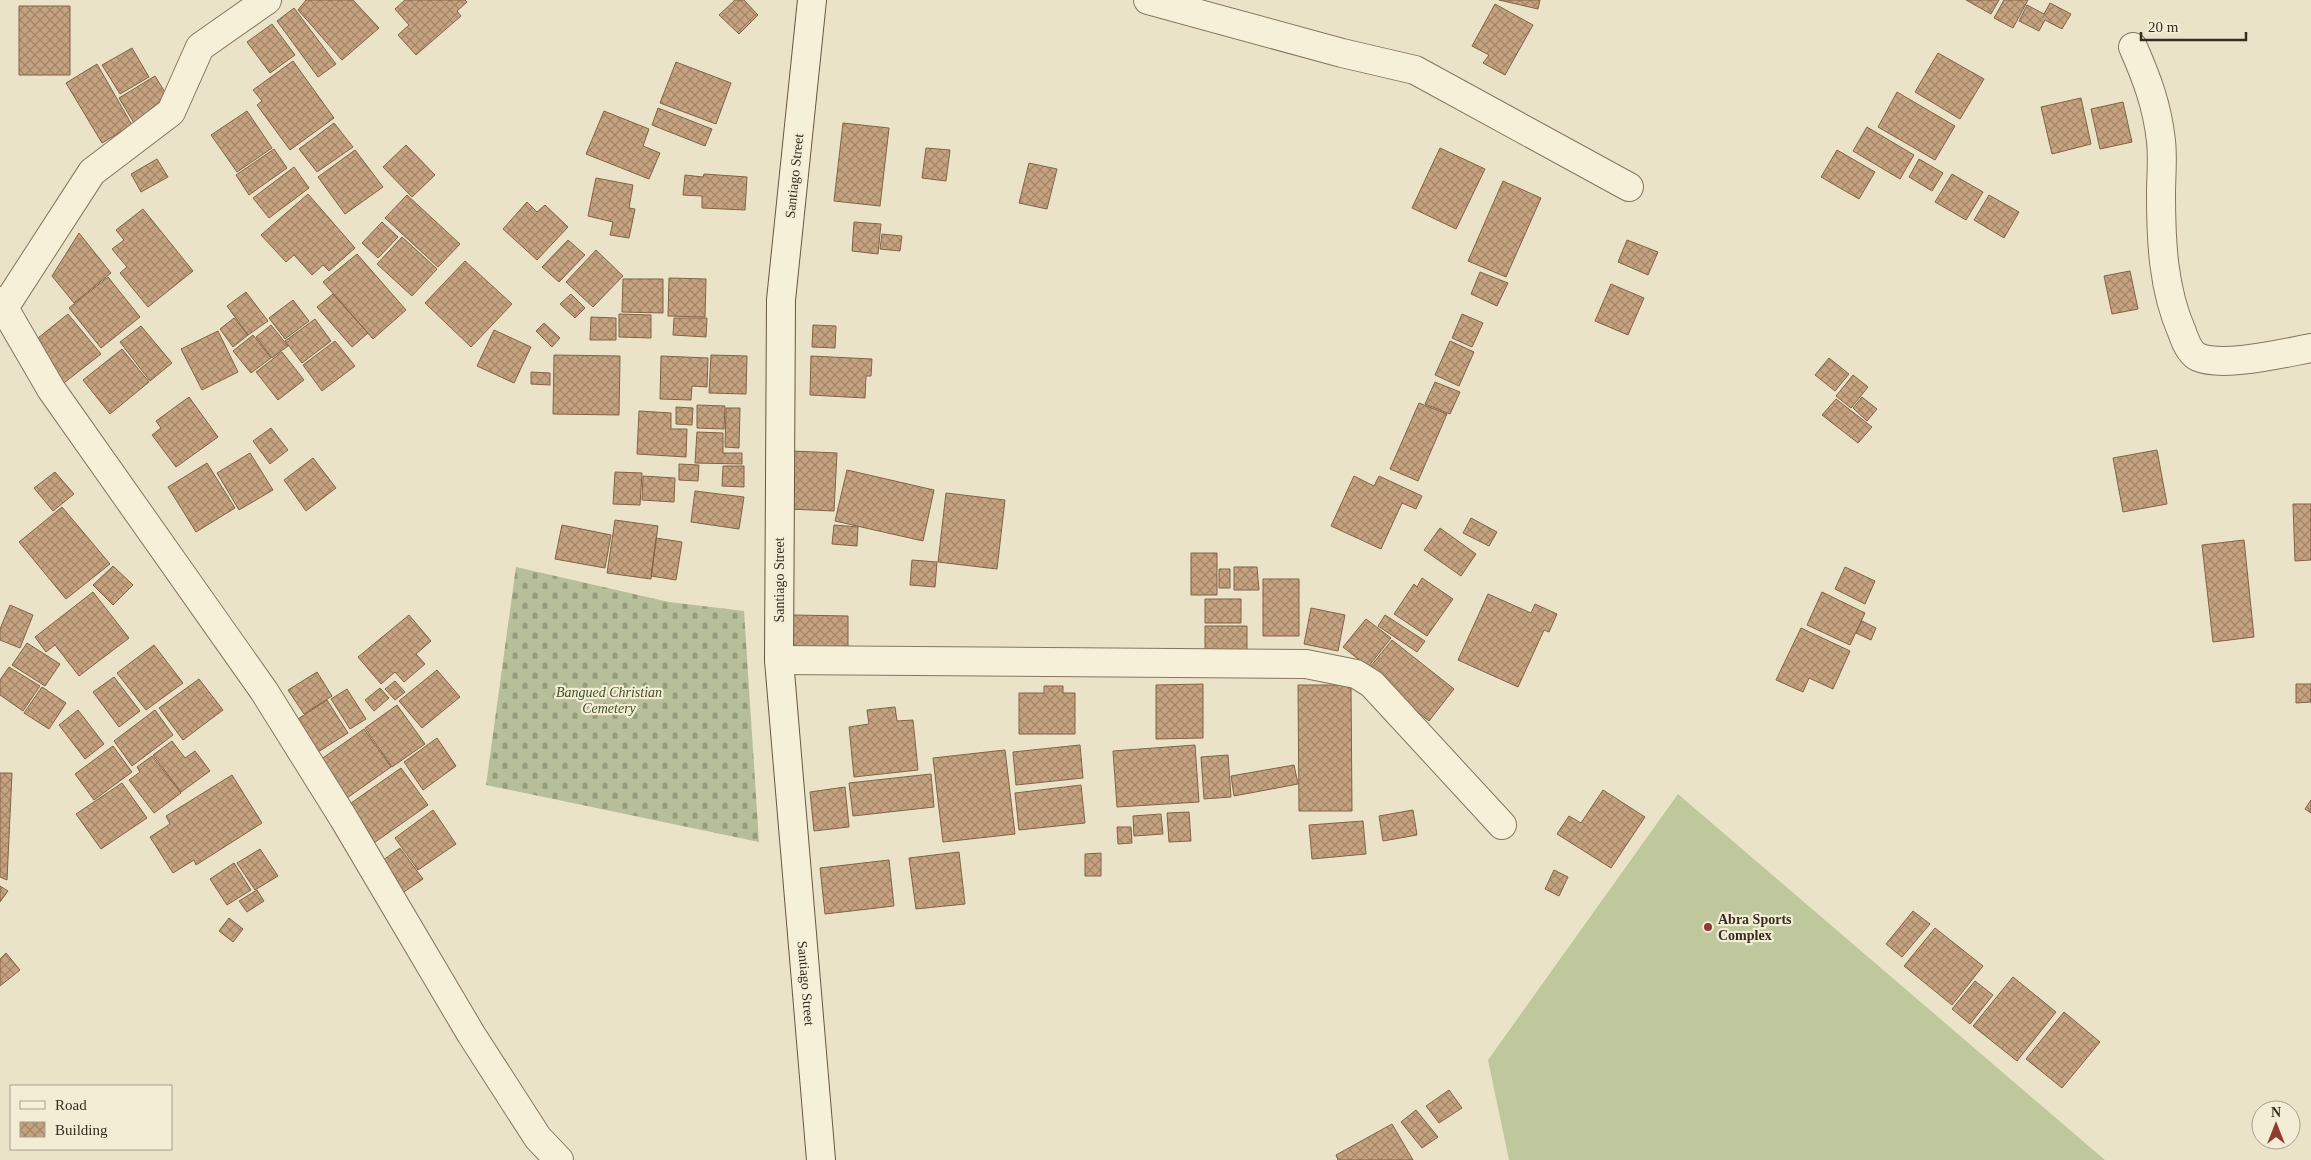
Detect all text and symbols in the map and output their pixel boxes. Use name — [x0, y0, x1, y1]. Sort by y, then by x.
scale bar — [2141, 10, 2246, 42]
text: 20 m — [2148, 19, 2179, 35]
street label: Santiago Street — [783, 133, 806, 219]
street label: Santiago Street — [772, 537, 787, 623]
park label: Bangued Christian Cemetery — [556, 685, 662, 716]
place label: Abra Sports Complex — [1718, 912, 1792, 943]
marker: Abra Sports Complex — [1702, 921, 1714, 933]
street label: Santiago Street — [795, 940, 817, 1026]
legend — [10, 1085, 172, 1150]
text: Road — [55, 1097, 87, 1113]
north arrow — [2251, 1100, 2301, 1150]
text: N — [2271, 1105, 2281, 1120]
text: Building — [55, 1122, 108, 1138]

